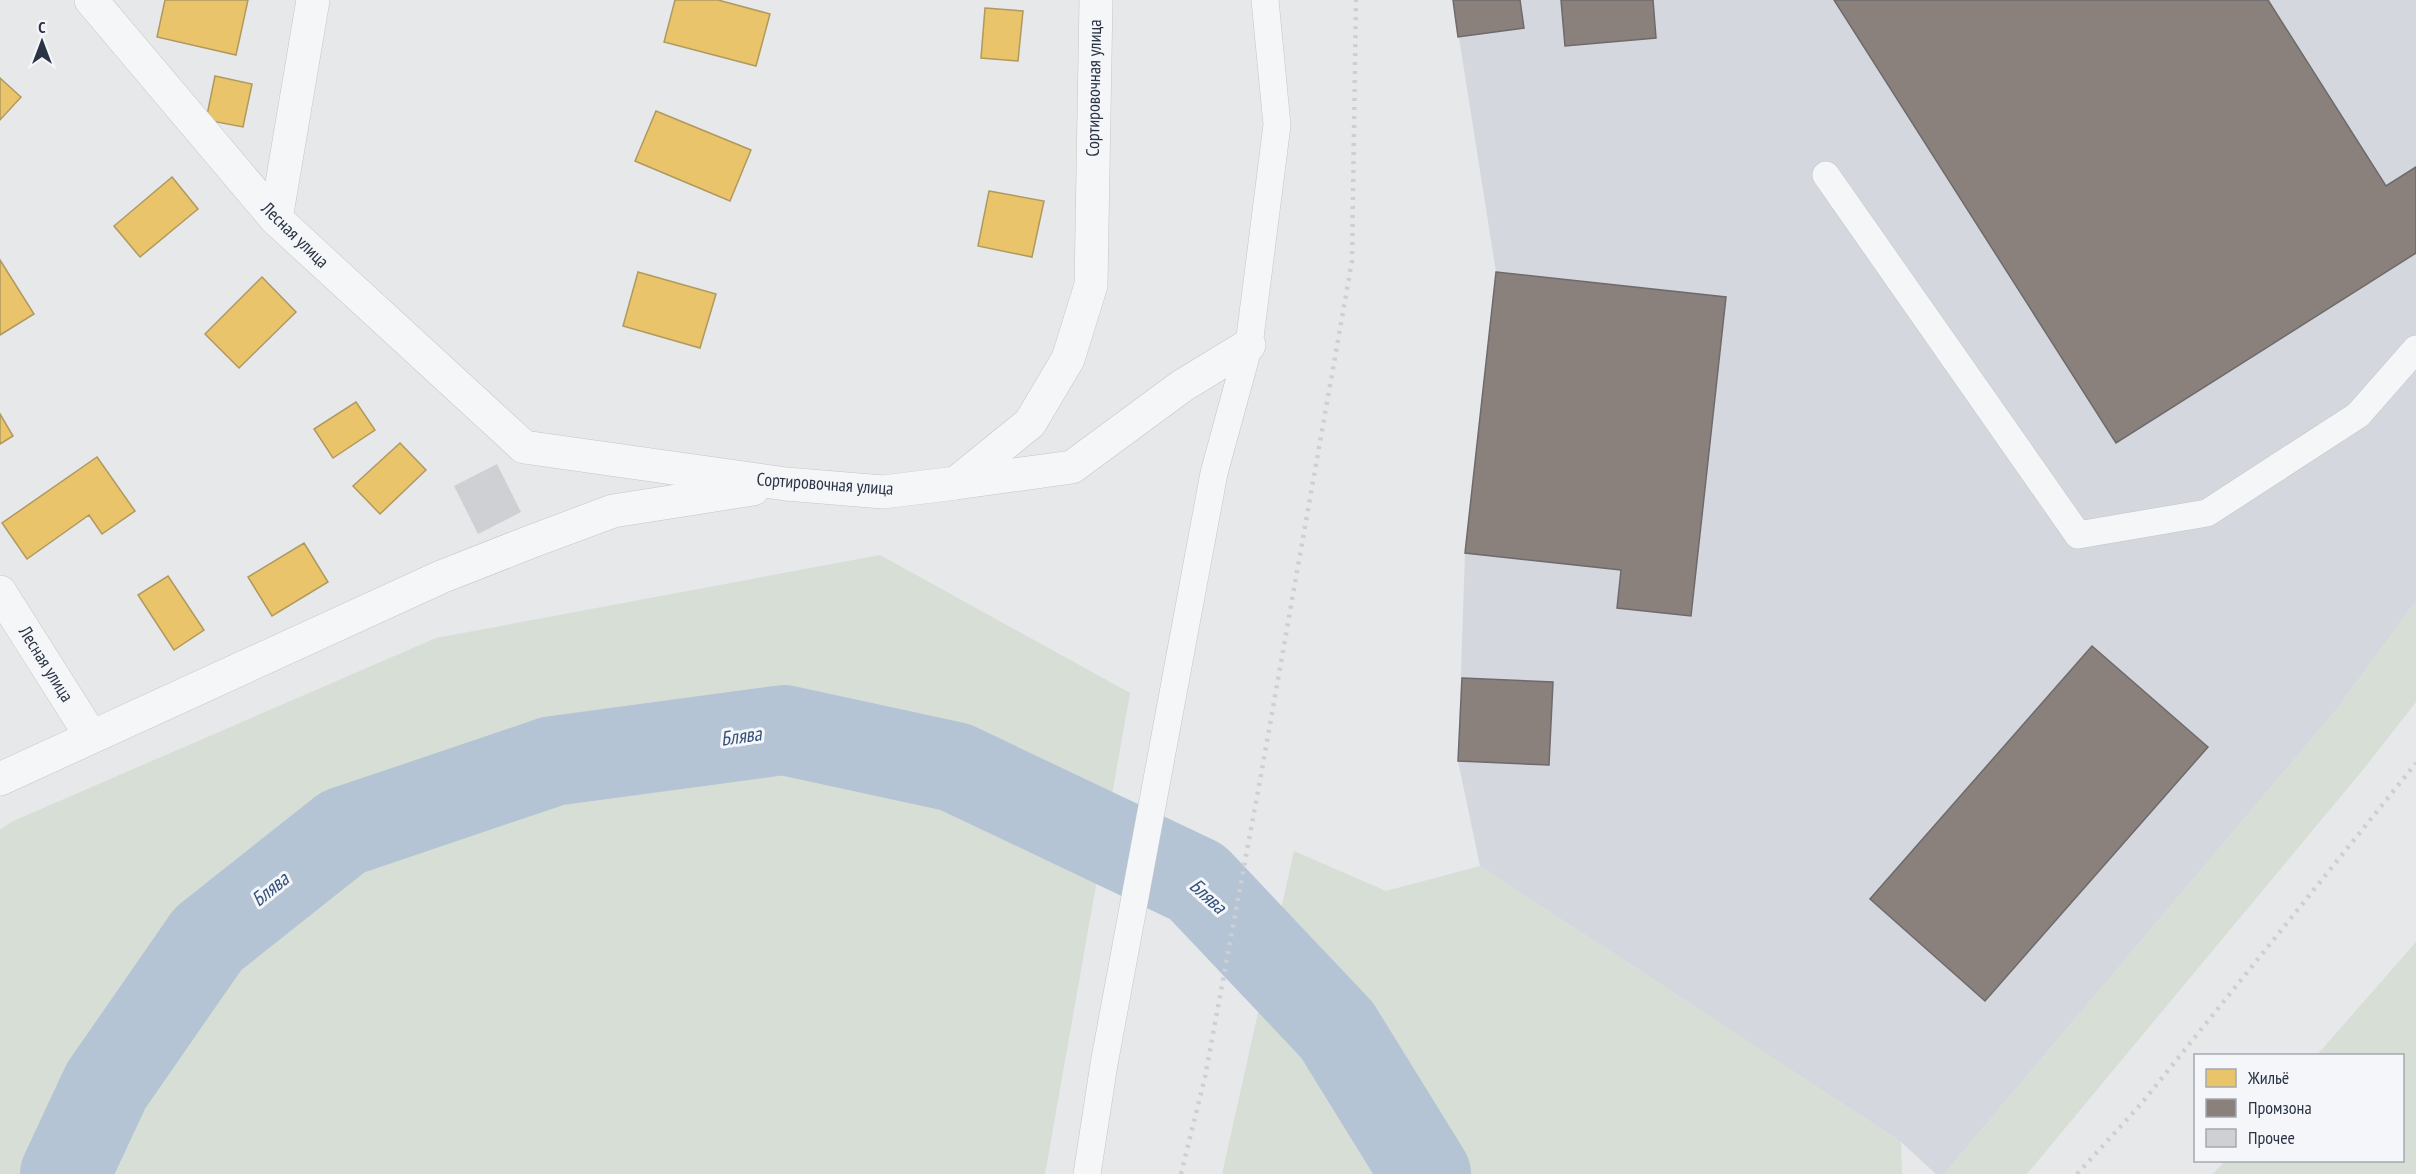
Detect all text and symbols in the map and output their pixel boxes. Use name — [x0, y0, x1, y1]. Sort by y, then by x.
north arrow — [12, 12, 72, 72]
text: С — [38, 17, 46, 37]
street label: Сортировочная улица — [1081, 19, 1106, 157]
street label: Лесная улица — [256, 196, 334, 273]
street label: Сортировочная улица — [756, 467, 894, 500]
street label: Лесная улица — [14, 621, 79, 706]
water label: Блява — [719, 720, 764, 752]
water label: Блява — [246, 865, 295, 912]
water label: Блява — [1184, 873, 1233, 920]
legend — [2194, 1054, 2404, 1162]
text: Жильё — [2247, 1066, 2289, 1089]
text: Промзона — [2248, 1096, 2312, 1119]
text: Прочее — [2248, 1126, 2295, 1149]

